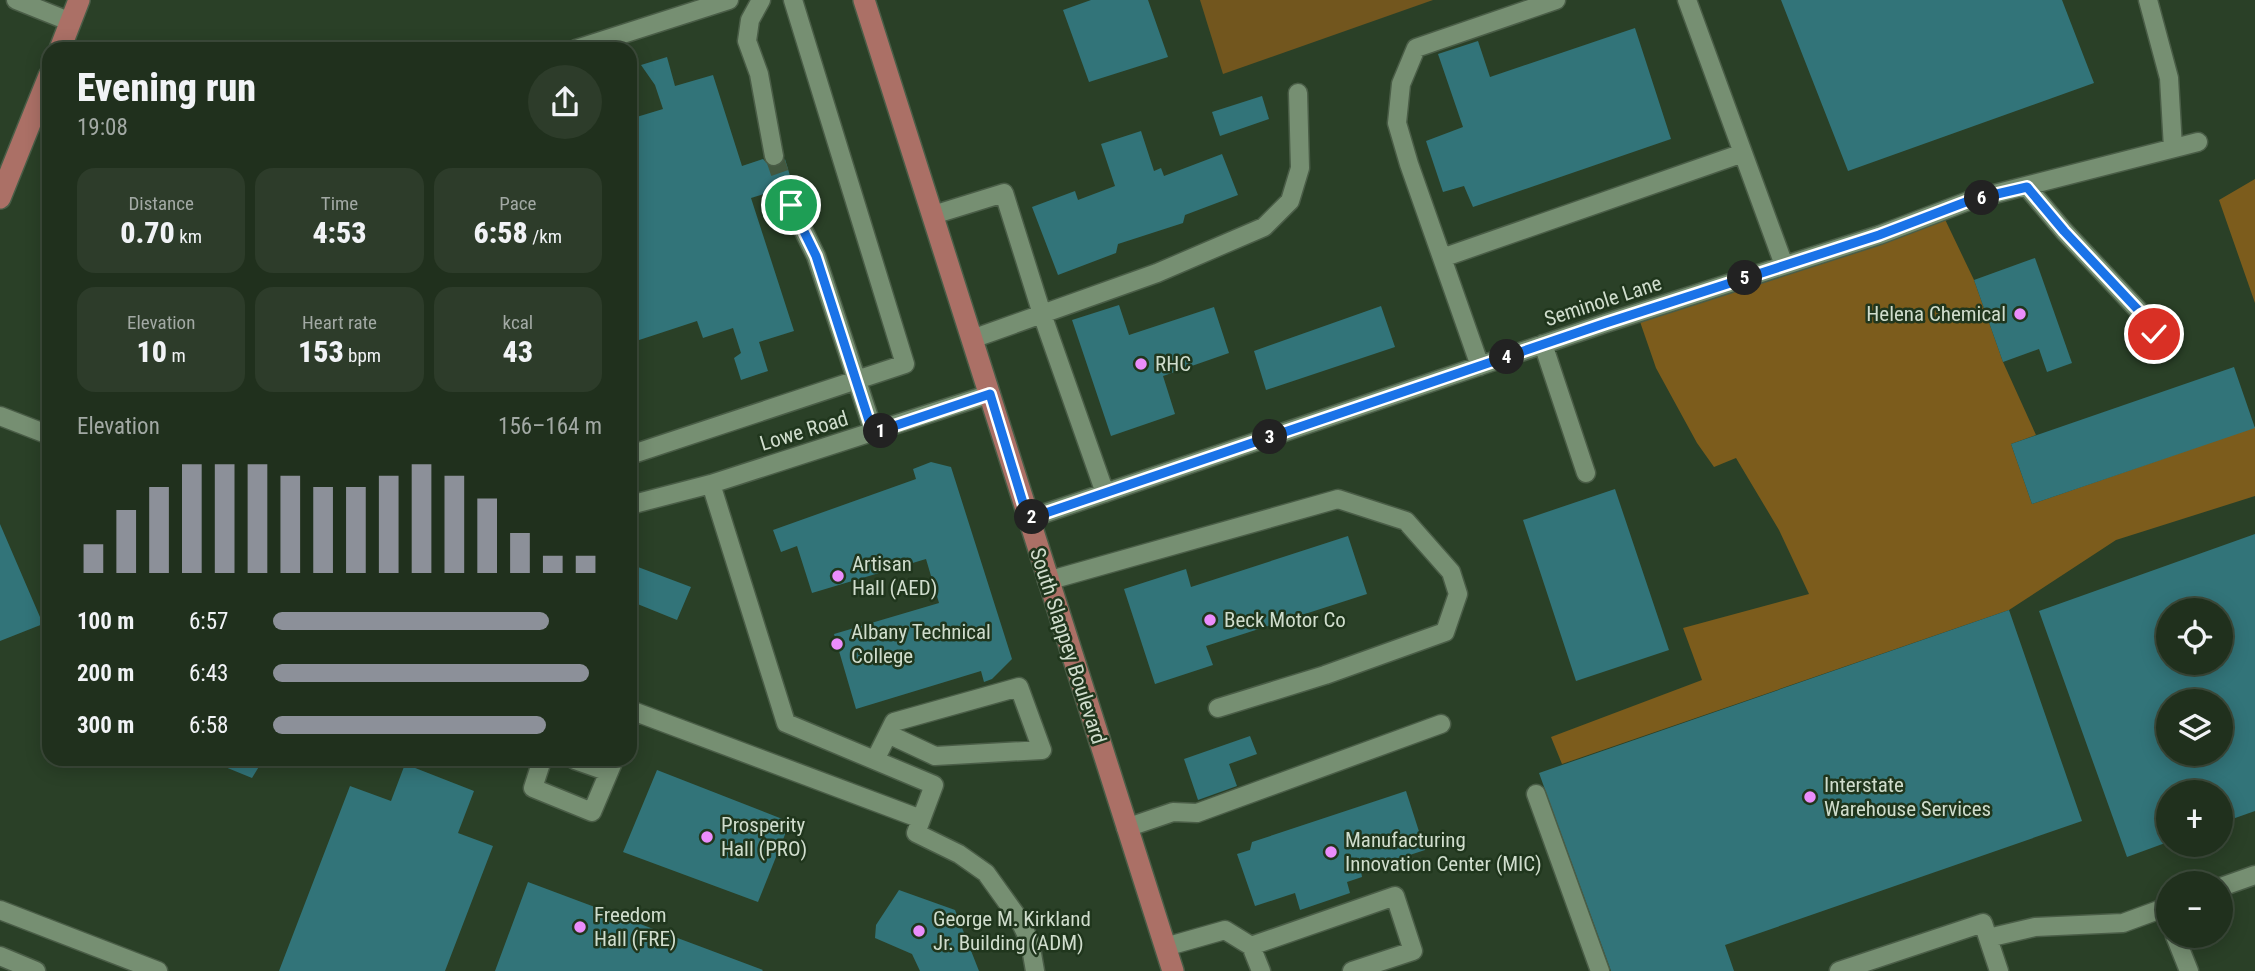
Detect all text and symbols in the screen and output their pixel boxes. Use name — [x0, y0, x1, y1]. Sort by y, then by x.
button: share — [528, 65, 602, 139]
text: Evening run — [77, 66, 256, 110]
text: 19:08 — [77, 114, 128, 141]
pin — [761, 175, 821, 235]
pin: 6 — [1965, 180, 2000, 216]
icon: arrive — [772, 186, 810, 224]
text: 6 — [1977, 186, 1986, 209]
text: Distance — [128, 192, 194, 215]
text: Time — [321, 192, 358, 215]
text: Pace — [499, 192, 536, 215]
text: 0.70 — [120, 215, 175, 250]
text: 4:53 — [312, 215, 367, 250]
text: 6:58 — [474, 215, 528, 250]
text: km — [175, 225, 202, 248]
text: /km — [528, 225, 562, 248]
pin: 5 — [1728, 260, 1762, 296]
text: 5 — [1740, 266, 1749, 289]
street label: Seminole Lane — [1541, 271, 1665, 331]
place label: Helena Chemical — [1866, 302, 2006, 326]
pin — [2124, 304, 2184, 364]
marker: Helena Chemical — [2012, 306, 2028, 322]
text: Elevation — [127, 311, 195, 334]
text: Heart rate — [302, 311, 377, 334]
text: kcal — [503, 311, 533, 334]
icon: check — [2135, 315, 2173, 353]
text: 10 — [137, 334, 167, 369]
text: 153 — [298, 334, 344, 369]
text: 43 — [503, 334, 533, 369]
pin: 4 — [1490, 340, 1524, 374]
text: m — [167, 344, 186, 367]
text: bpm — [344, 344, 381, 367]
text: 4 — [1502, 345, 1511, 368]
place label: RHC — [1155, 352, 1191, 376]
marker: RHC — [1133, 356, 1149, 372]
street label: Lowe Road — [757, 406, 851, 456]
text: Elevation — [77, 413, 160, 440]
text: 156–164 m — [498, 413, 602, 440]
pin: 1 — [864, 414, 898, 448]
text: 1 — [876, 419, 885, 442]
pin: 3 — [1252, 420, 1288, 454]
text: 3 — [1265, 425, 1274, 448]
pin: 2 — [1014, 500, 1050, 534]
text: 2 — [1027, 505, 1036, 528]
street label: South Slappey Boulevard — [1025, 545, 1111, 747]
place label: Artisan Hall (AED) — [852, 552, 937, 600]
marker: Artisan Hall (AED) — [830, 568, 846, 584]
map controls — [2156, 598, 2233, 948]
button: locate — [2156, 598, 2233, 675]
text: 100 m — [77, 608, 134, 635]
text: 6:57 — [189, 608, 228, 635]
place label: Beck Motor Co — [1224, 608, 1346, 632]
marker: Beck Motor Co — [1202, 612, 1218, 628]
place label: Albany Technical College — [851, 620, 991, 668]
marker: Albany Technical College — [829, 636, 845, 652]
text: 200 m — [77, 660, 134, 687]
text: 6:43 — [189, 660, 228, 687]
button: layers — [2156, 689, 2233, 766]
text: 300 m — [77, 712, 134, 739]
text: 6:58 — [189, 712, 228, 739]
place label: Interstate Warehouse Services — [1824, 773, 1991, 821]
button: + — [2156, 780, 2233, 857]
marker: Interstate Warehouse Services — [1802, 789, 1818, 805]
place label: Prosperity Hall (PRO) — [721, 813, 807, 861]
place label: Manufacturing Innovation Center (MIC) — [1345, 828, 1542, 876]
marker: Prosperity Hall (PRO) — [699, 829, 715, 845]
marker: Manufacturing Innovation Center (MIC) — [1323, 844, 1339, 860]
button: − — [2156, 871, 2233, 948]
place label: Freedom Hall (FRE) — [594, 903, 677, 951]
place label: George M. Kirkland Jr. Building (ADM) — [933, 907, 1091, 955]
marker: Freedom Hall (FRE) — [572, 919, 588, 935]
marker: George M. Kirkland Jr. Building (ADM) — [911, 923, 927, 939]

